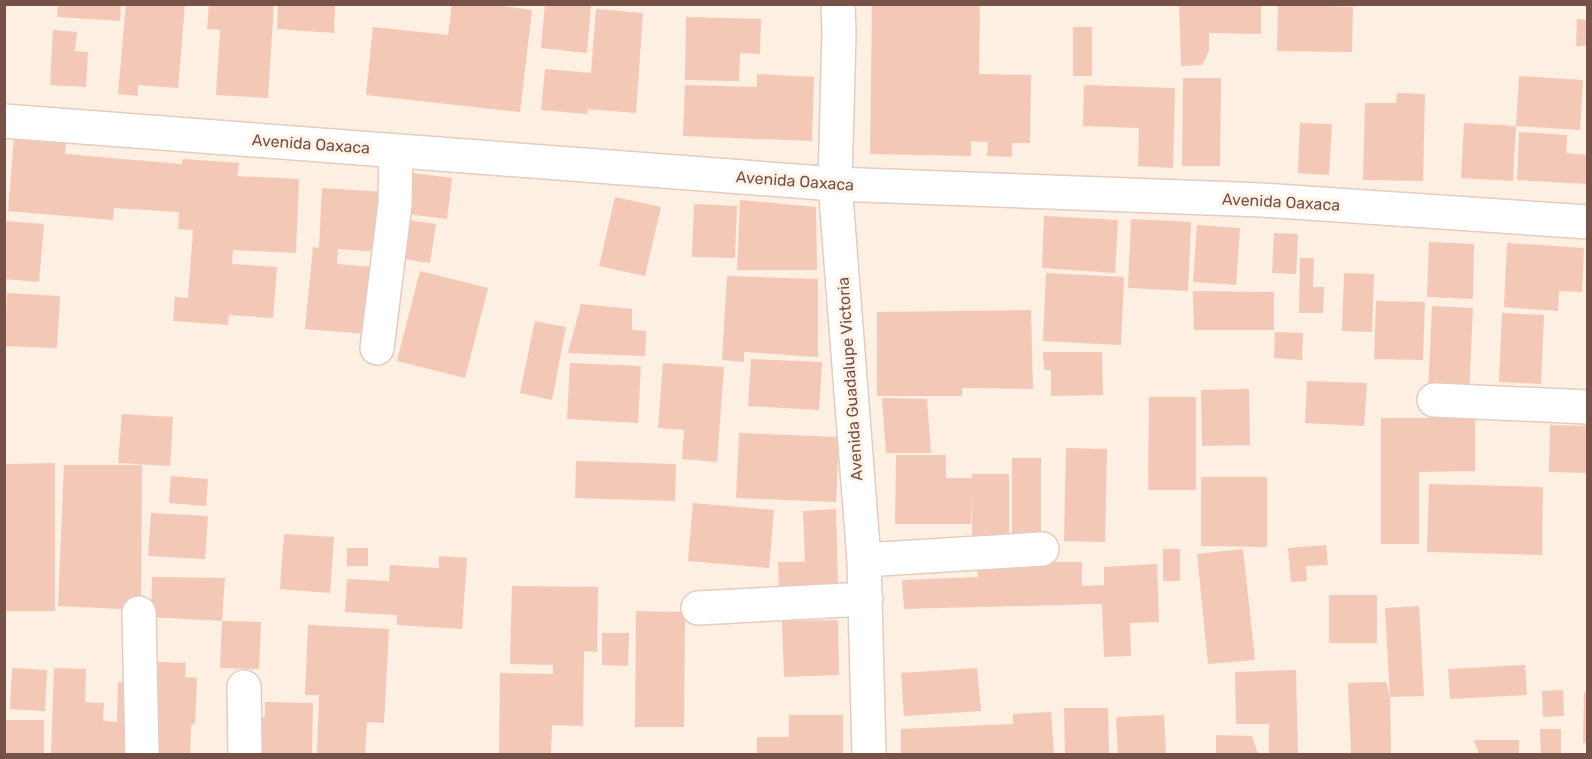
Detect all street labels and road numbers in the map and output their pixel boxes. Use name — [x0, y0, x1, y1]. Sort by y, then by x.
street label: Avenida Oaxaca — [251, 130, 371, 158]
street label: Avenida Oaxaca — [735, 167, 855, 195]
street label: Avenida Oaxaca — [1221, 189, 1341, 215]
street label: Avenida Guadalupe Victoria — [833, 277, 867, 481]

